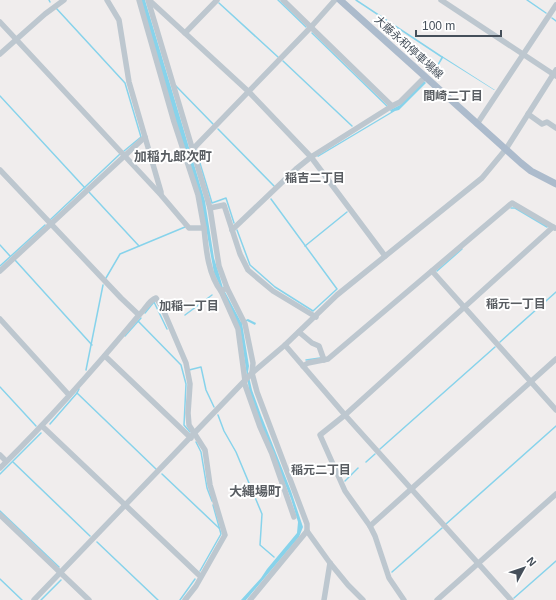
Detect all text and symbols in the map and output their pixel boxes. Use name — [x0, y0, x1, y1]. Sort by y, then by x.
scale bar — [416, 12, 501, 38]
street label: 大藤永和停車場線 — [372, 13, 446, 81]
text: 100 m — [422, 19, 455, 33]
district label: 間崎二丁目 — [423, 89, 483, 103]
district label: 加稲九郎次町 — [134, 149, 212, 164]
district label: 稲吉二丁目 — [285, 171, 345, 185]
district label: 稲元一丁目 — [486, 297, 546, 311]
district label: 加稲一丁目 — [159, 299, 219, 313]
district label: 稲元二丁目 — [291, 463, 351, 477]
district label: 大縄場町 — [229, 484, 281, 499]
north arrow — [504, 548, 544, 588]
text: N — [525, 555, 539, 569]

